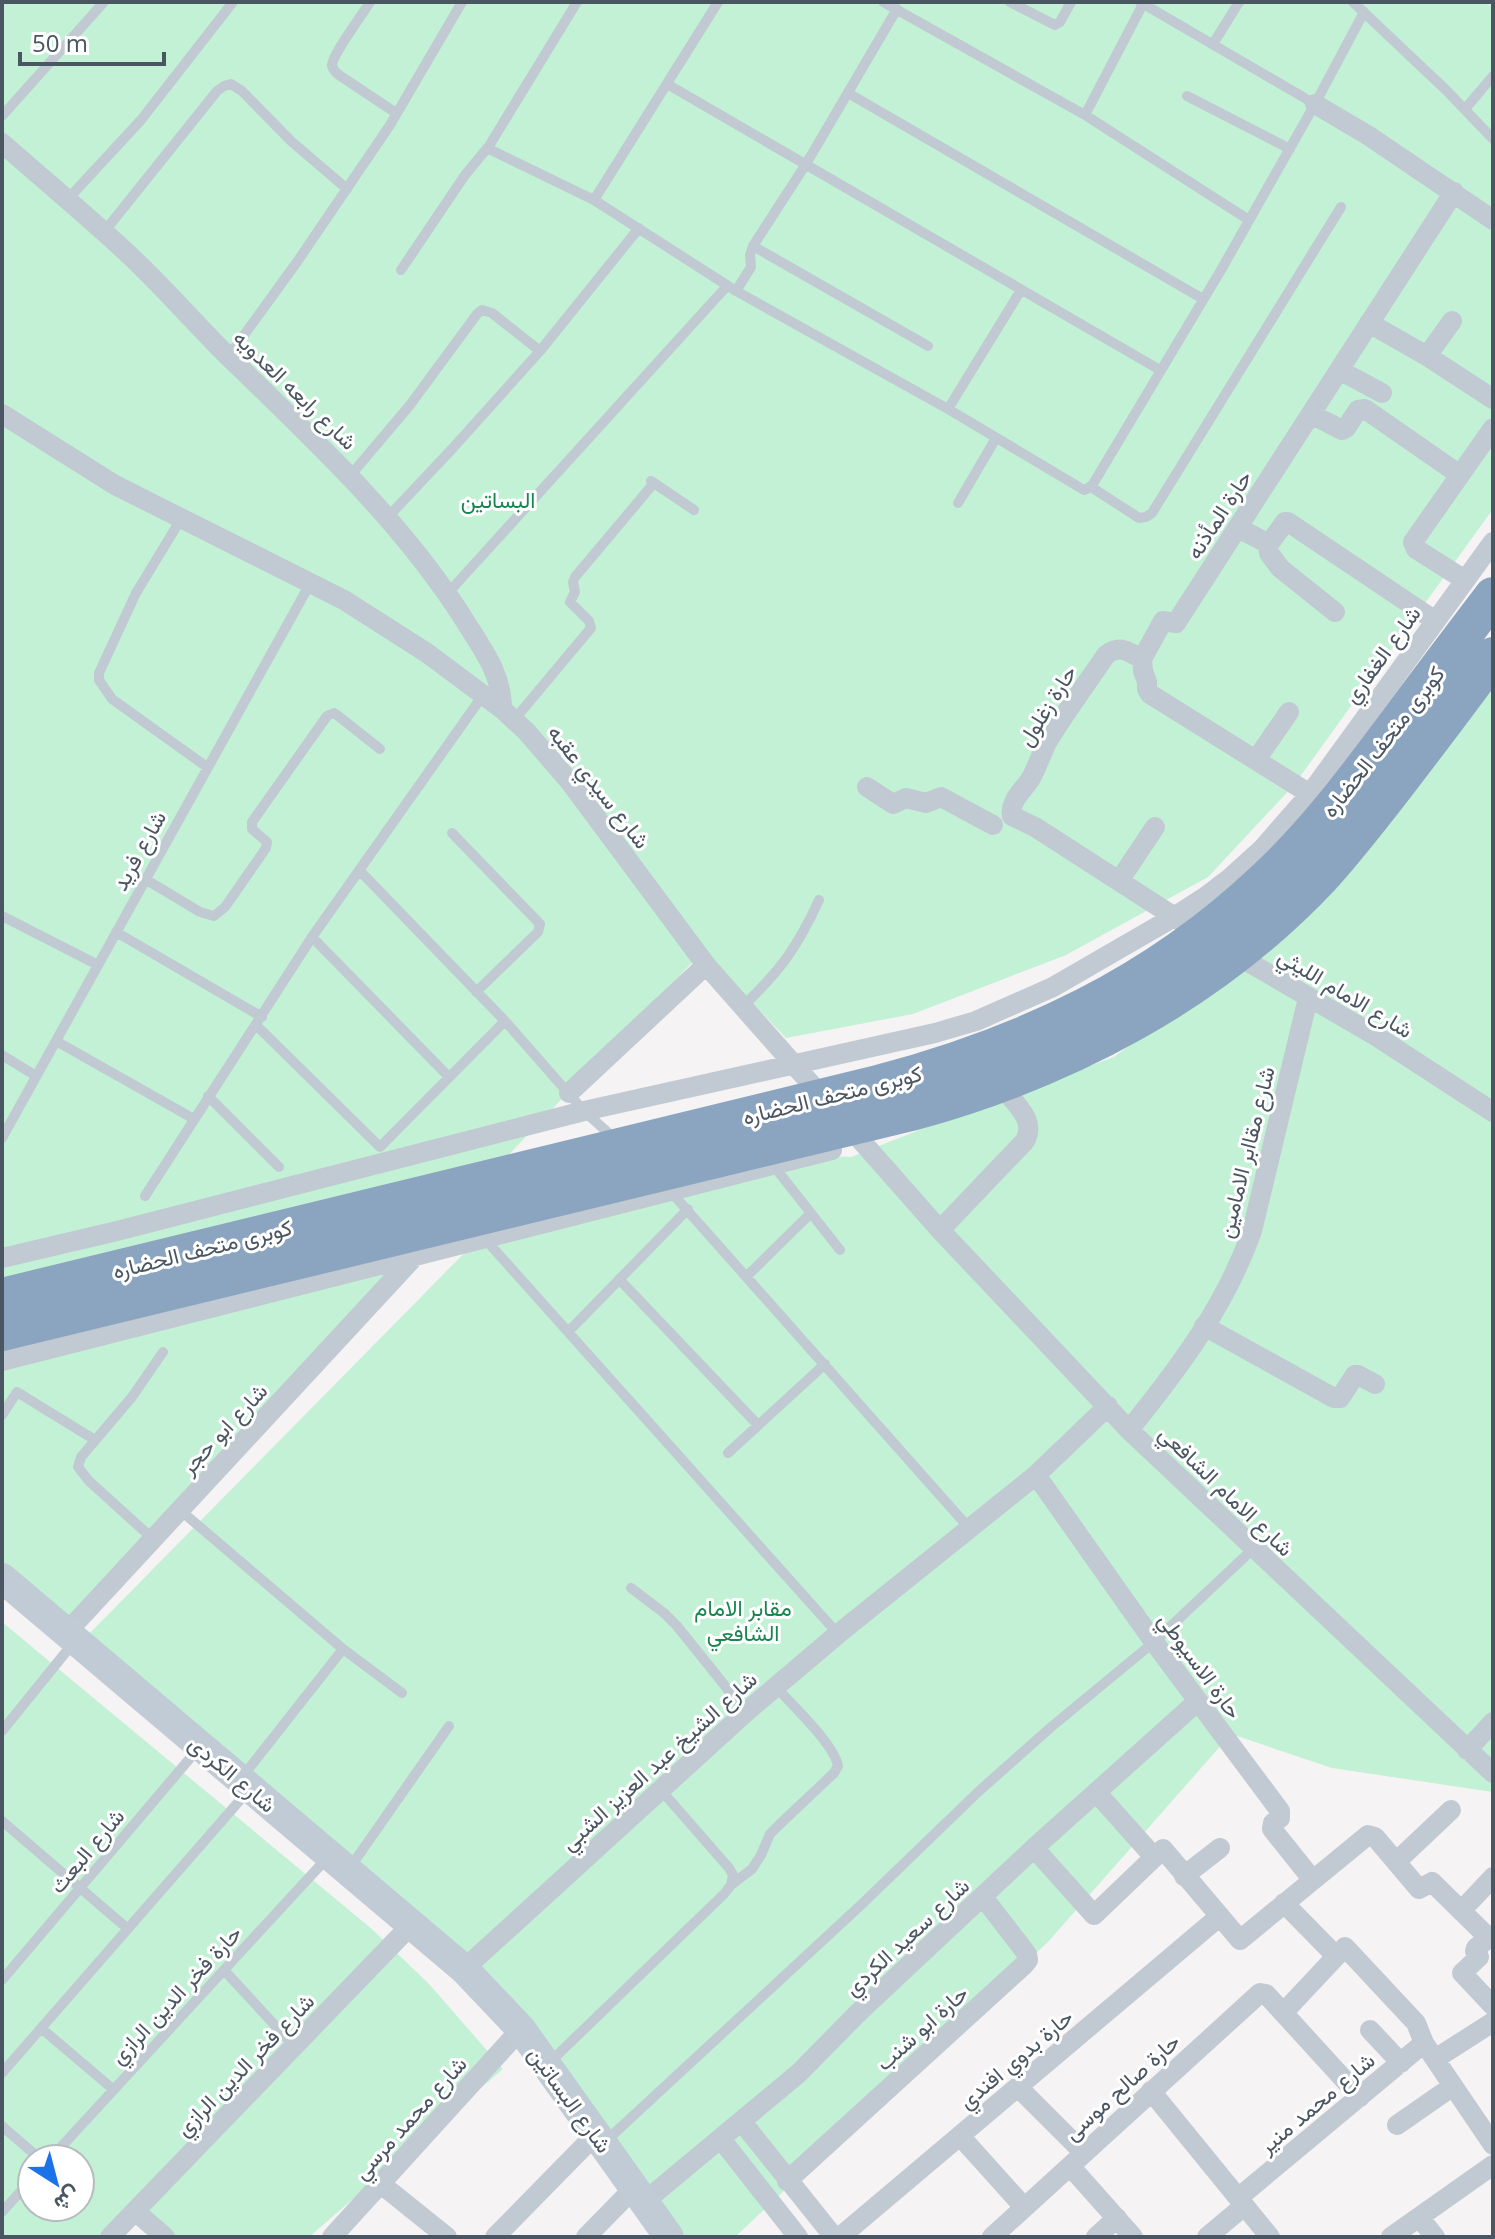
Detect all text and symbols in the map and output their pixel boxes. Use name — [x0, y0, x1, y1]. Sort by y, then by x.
scale bar — [20, 16, 164, 66]
text: 50 m — [32, 26, 88, 59]
street label: شارع رابعه العدويه — [227, 322, 364, 456]
street label: حارة المأذنه — [1178, 464, 1258, 564]
park label: البساتين — [461, 484, 535, 514]
street label: شارع الغفاري — [1335, 599, 1431, 712]
street label: حارة زغلول — [1009, 659, 1083, 751]
street label: كوبرى متحف الحضاره — [1314, 659, 1451, 823]
street label: شارع سيدي عقبه — [538, 718, 658, 857]
street label: شارع فريد — [104, 805, 173, 896]
street label: شارع الامام الليثي — [1270, 940, 1419, 1048]
street label: كوبرى متحف الحضاره — [739, 1057, 925, 1131]
street label: شارع مقاابر الامامين — [1209, 1063, 1282, 1241]
street label: كوبرى متحف الحضاره — [109, 1211, 295, 1285]
street label: شارع ابو حجر — [172, 1376, 274, 1482]
street label: شارع الامام الشافعي — [1150, 1418, 1301, 1566]
park label: مقابر الامام الشافعي — [694, 1592, 792, 1652]
street label: حارة الاسيوطي — [1148, 1606, 1250, 1727]
street label: شارع الشيخ عبد العزيز الشبي — [553, 1664, 766, 1860]
street label: شارع الكردى — [182, 1728, 283, 1819]
street label: شارع البعث — [42, 1801, 131, 1899]
street label: شارع سعيد الكردي — [837, 1870, 978, 2005]
street label: حارة فخر الدين الرازي — [102, 1918, 251, 2074]
street label: حارة ابو شنب — [868, 1978, 974, 2076]
street label: شارع فخر الدين الرازي — [168, 1986, 324, 2146]
street label: حارة بدوي افندي — [951, 2001, 1082, 2119]
street label: حارة صالح موسى — [1056, 2026, 1186, 2147]
street label: شارع البساتين — [521, 2040, 620, 2159]
street label: شارع محمد منير — [1251, 2045, 1381, 2161]
street label: شارع محمد مرسي — [345, 2049, 476, 2189]
north arrow — [16, 2143, 96, 2223]
text: ش — [49, 2180, 88, 2220]

